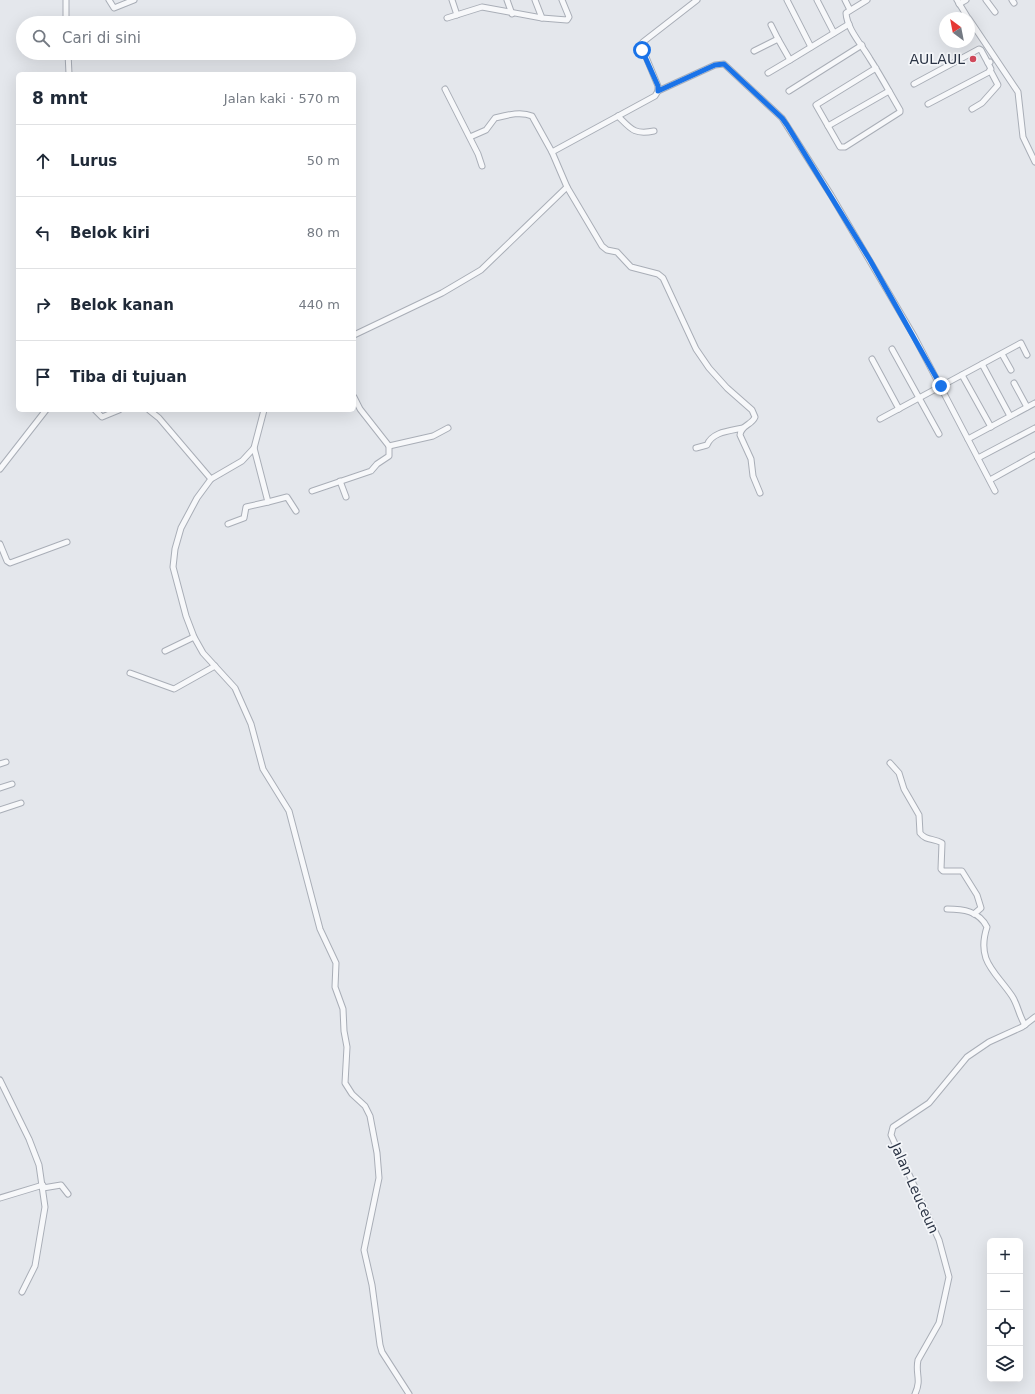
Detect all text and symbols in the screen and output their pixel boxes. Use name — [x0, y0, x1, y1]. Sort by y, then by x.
north arrow — [939, 12, 975, 48]
search box — [16, 16, 356, 60]
icon: search — [30, 27, 52, 49]
text: Cari di sini — [62, 29, 141, 47]
route start — [633, 41, 651, 59]
place label: AULAUL — [909, 51, 965, 67]
marker: AULAUL — [968, 54, 978, 64]
text: 8 mnt — [32, 88, 88, 108]
text: Jalan kaki · 570 m — [224, 91, 340, 106]
icon: ahead — [32, 150, 54, 172]
text: Lurus — [70, 152, 117, 170]
text: 50 m — [307, 153, 340, 168]
icon: left — [32, 222, 54, 244]
text: Belok kiri — [70, 224, 150, 242]
text: 80 m — [307, 225, 340, 240]
icon: right — [32, 294, 54, 316]
text: Belok kanan — [70, 296, 174, 314]
text: 440 m — [298, 297, 340, 312]
icon: arrive — [32, 366, 54, 388]
text: Tiba di tujuan — [70, 368, 187, 386]
route end — [932, 377, 950, 395]
street label: Jalan Leuceun — [887, 1139, 942, 1236]
map controls — [987, 1238, 1023, 1382]
button: + — [987, 1238, 1023, 1274]
button: − — [987, 1274, 1023, 1310]
button: locate — [987, 1310, 1023, 1346]
button: layers — [987, 1346, 1023, 1382]

